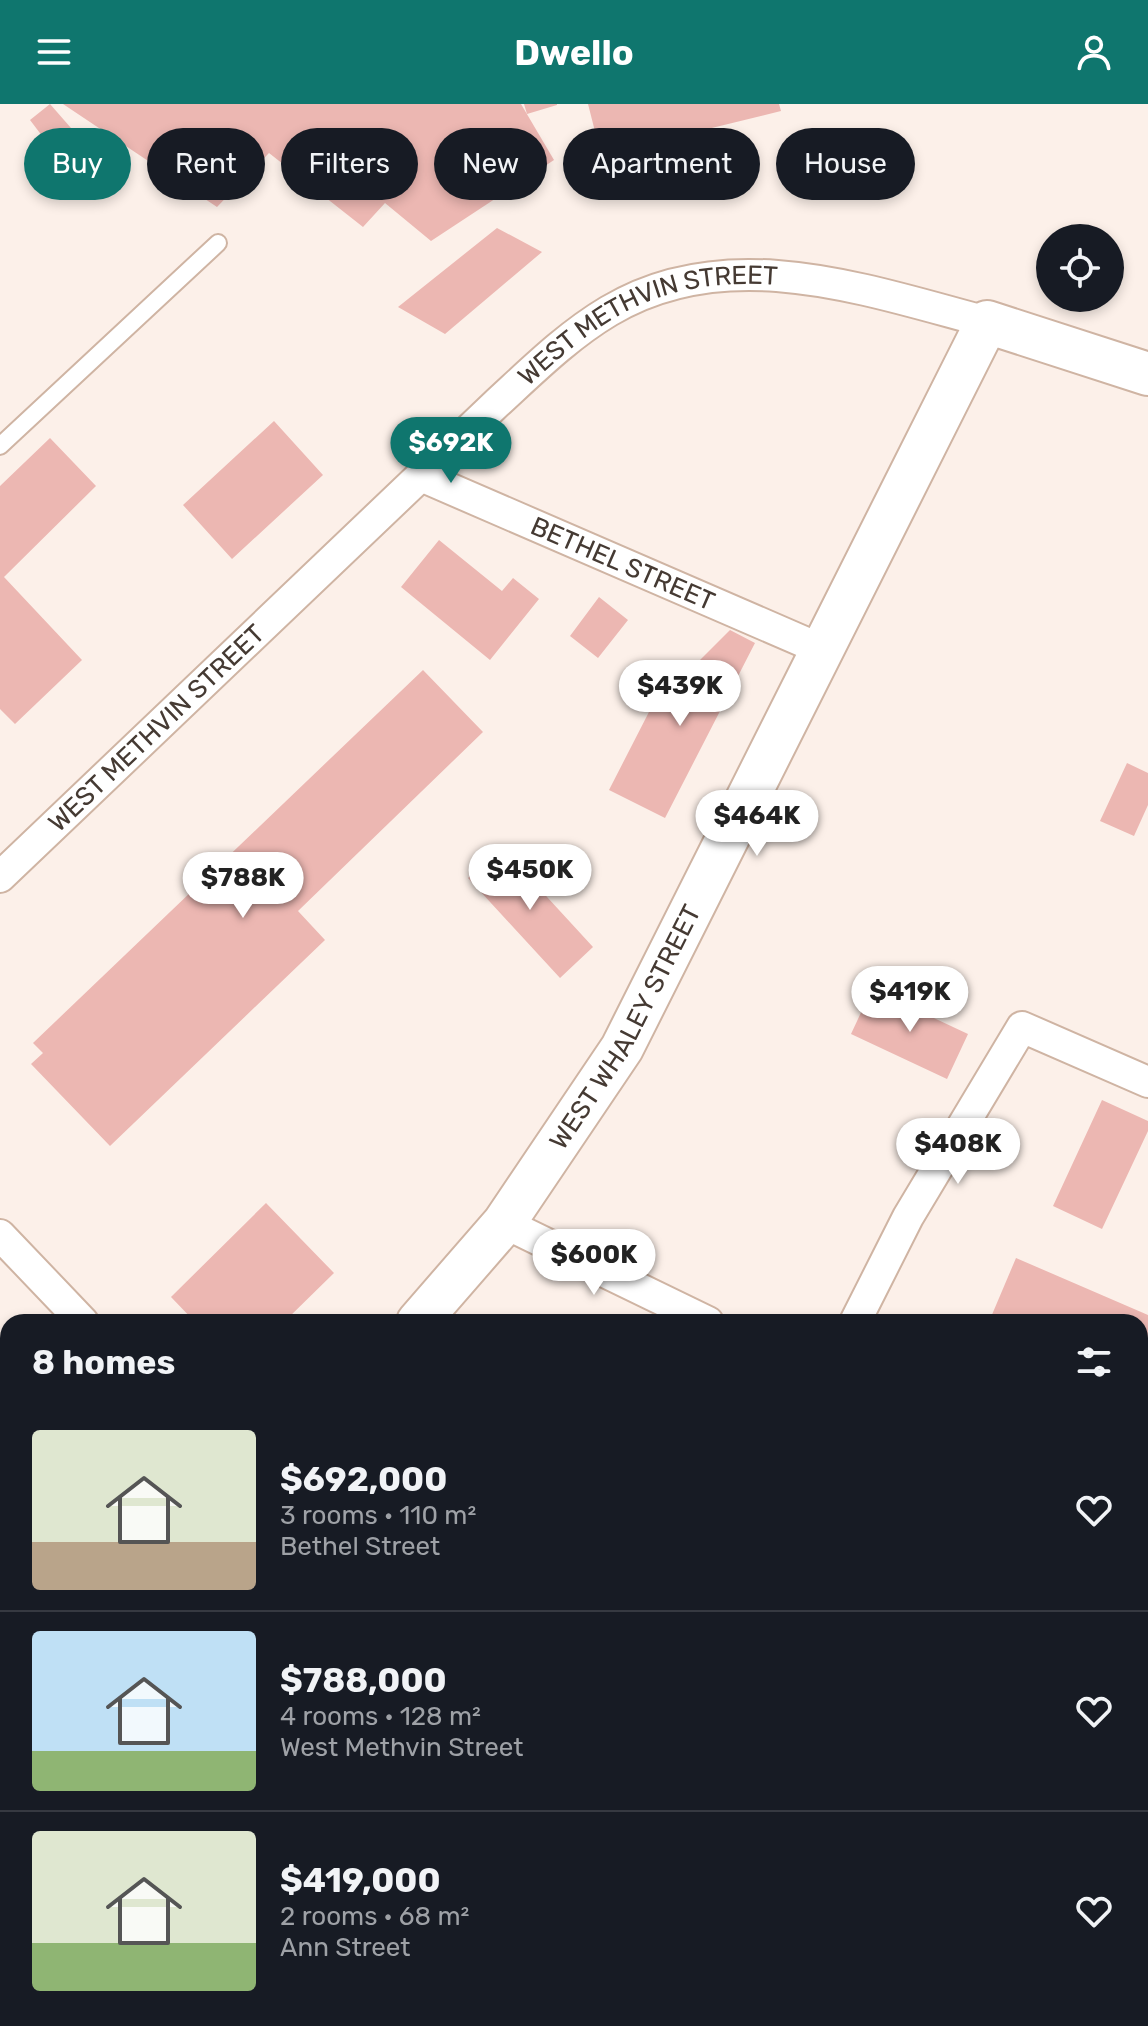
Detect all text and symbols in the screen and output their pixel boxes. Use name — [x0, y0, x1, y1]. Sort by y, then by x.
icon: menu — [32, 30, 76, 74]
icon: person — [1072, 30, 1116, 74]
text: Dwello — [514, 31, 634, 74]
chip: Buy — [24, 128, 131, 200]
chip: Rent — [147, 128, 265, 200]
chip: Filters — [281, 128, 418, 200]
chip: New — [434, 128, 547, 200]
chip: Apartment — [563, 128, 760, 200]
chip: House — [776, 128, 915, 200]
map controls — [1036, 224, 1124, 312]
button: locate — [1036, 224, 1124, 312]
street label: WEST METHVIN STREET — [512, 260, 779, 392]
pin: $692K — [395, 417, 507, 485]
text: $692K — [408, 427, 494, 458]
street label: BETHEL STREET — [526, 510, 719, 617]
street label: WEST METHVIN STREET — [42, 618, 271, 838]
pin: $439K — [624, 660, 736, 728]
text: $439K — [637, 670, 723, 701]
pin: $464K — [701, 790, 813, 858]
text: $464K — [713, 800, 801, 831]
pin: $450K — [474, 844, 586, 912]
pin: $788K — [187, 852, 299, 920]
text: $450K — [487, 854, 573, 885]
text: $788K — [201, 862, 285, 893]
street label: WEST WHALEY STREET — [543, 900, 707, 1155]
pin: $419K — [854, 966, 966, 1034]
text: $419K — [869, 976, 951, 1007]
pin: $408K — [902, 1118, 1014, 1186]
text: $408K — [914, 1128, 1002, 1159]
pin: $600K — [538, 1229, 650, 1297]
text: $600K — [551, 1239, 637, 1270]
icon: filters — [1072, 1340, 1116, 1384]
text: 8 homes — [32, 1342, 175, 1383]
text: $692,000 — [280, 1459, 447, 1500]
icon: home — [96, 1462, 192, 1558]
icon: heart — [1072, 1488, 1116, 1532]
text: 3 rooms · 110 m² — [280, 1500, 476, 1531]
text: Bethel Street — [280, 1531, 440, 1562]
text: $788,000 — [280, 1660, 447, 1701]
icon: home — [96, 1663, 192, 1759]
icon: heart — [1072, 1689, 1116, 1733]
text: 4 rooms · 128 m² — [280, 1701, 481, 1732]
text: West Methvin Street — [280, 1732, 523, 1763]
text: $419,000 — [280, 1860, 441, 1901]
icon: home — [96, 1863, 192, 1959]
icon: heart — [1072, 1889, 1116, 1933]
text: 2 rooms · 68 m² — [280, 1901, 469, 1932]
text: Ann Street — [280, 1932, 410, 1963]

